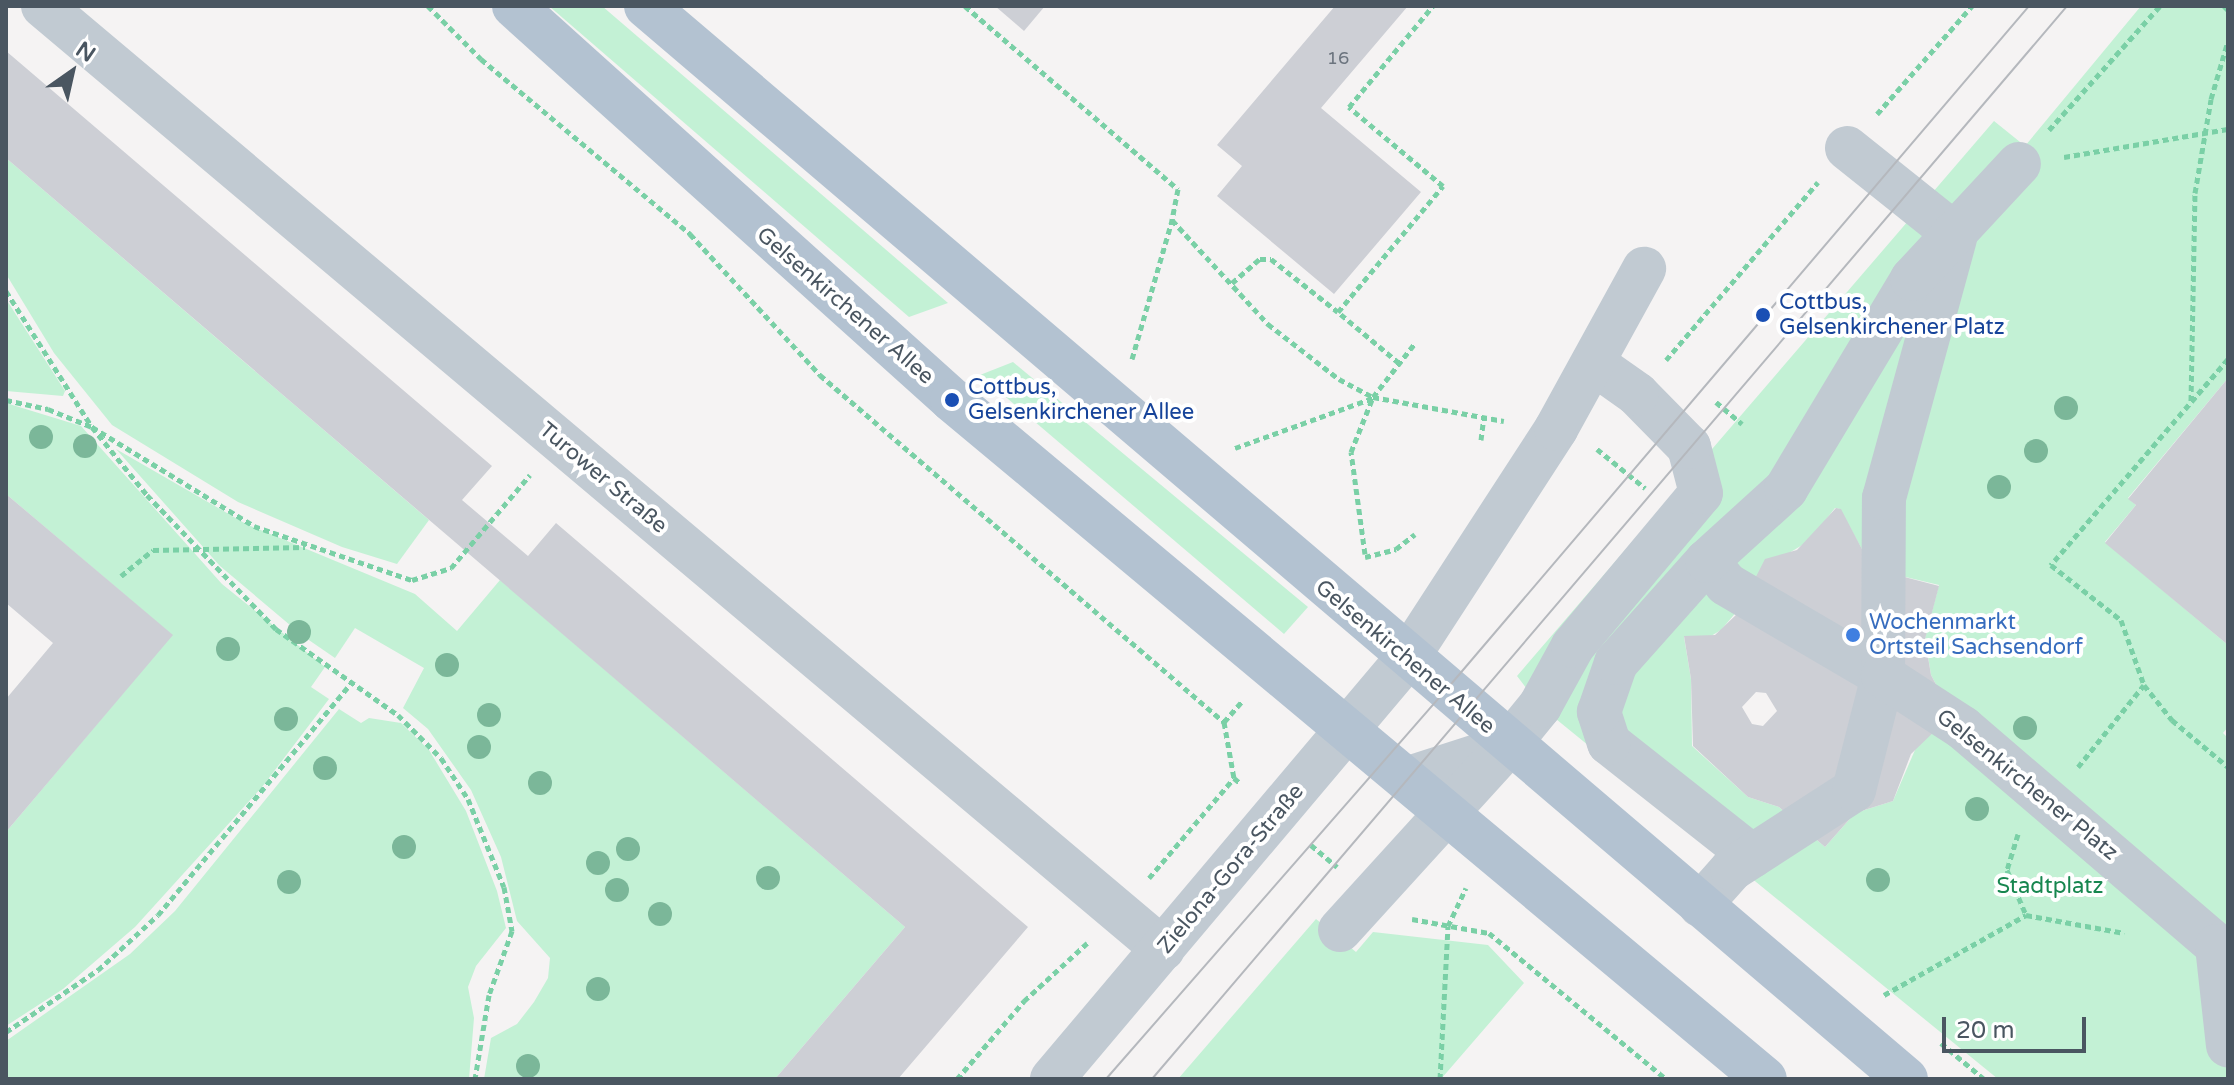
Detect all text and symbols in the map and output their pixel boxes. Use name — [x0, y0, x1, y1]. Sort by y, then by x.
north arrow — [32, 32, 112, 112]
text: N — [71, 36, 100, 68]
house number: 16 — [1327, 47, 1349, 69]
street label: Gelsenkirchener Allee — [751, 222, 939, 390]
place label: Cottbus, Gelsenkirchener Platz — [1779, 289, 2005, 340]
marker: Cottbus, Gelsenkirchener Platz — [1754, 306, 1772, 324]
place label: Cottbus, Gelsenkirchener Allee — [968, 374, 1194, 426]
marker: Cottbus, Gelsenkirchener Allee — [943, 391, 961, 409]
street label: Turower Straße — [534, 417, 672, 539]
street label: Gelsenkirchener Allee — [1310, 574, 1500, 740]
place label: Wochenmarkt Ortsteil Sachsendorf — [1869, 609, 2083, 660]
marker: Wochenmarkt Ortsteil Sachsendorf — [1844, 626, 1862, 644]
street label: Gelsenkirchener Platz — [1931, 704, 2123, 866]
street label: Zielona-Gora-Straße — [1152, 779, 1310, 959]
park label: Stadtplatz — [1997, 874, 2103, 900]
scale bar — [1946, 1001, 2090, 1051]
text: 20 m — [1956, 1016, 2014, 1045]

